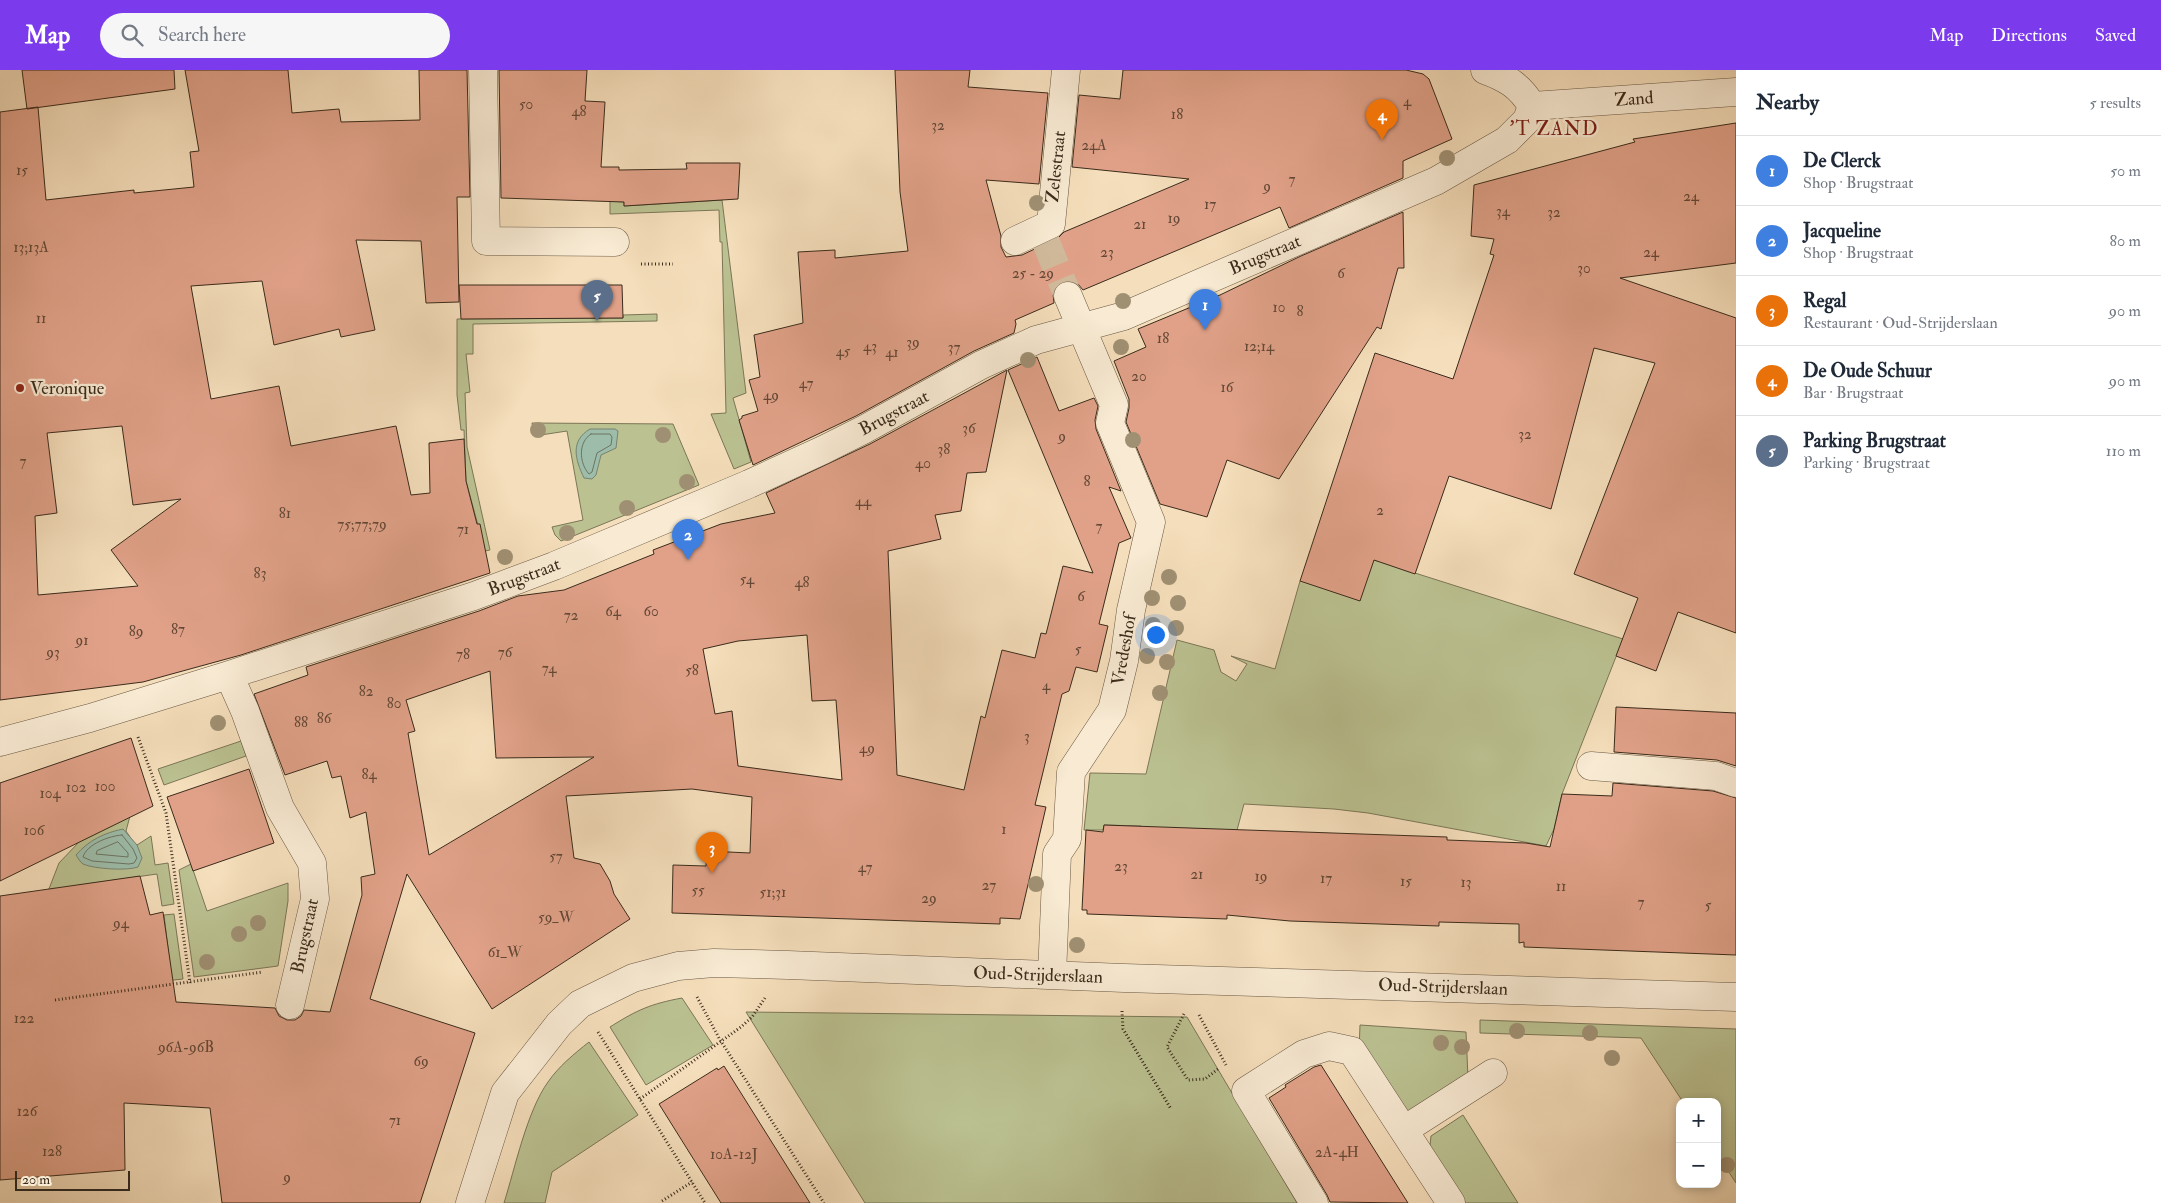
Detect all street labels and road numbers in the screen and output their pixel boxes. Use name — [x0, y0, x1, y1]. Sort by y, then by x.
street label: Zand — [1614, 86, 1654, 112]
street label: Zelestraat — [1041, 130, 1071, 204]
street label: Brugstraat — [1226, 230, 1305, 280]
street label: Brugstraat — [855, 385, 933, 441]
street label: Brugstraat — [484, 553, 564, 601]
street label: Vredeshof — [1106, 609, 1142, 687]
street label: Brugstraat — [286, 896, 324, 976]
street label: Oud-Strijderslaan — [973, 961, 1103, 989]
street label: Oud-Strijderslaan — [1378, 973, 1508, 1001]

